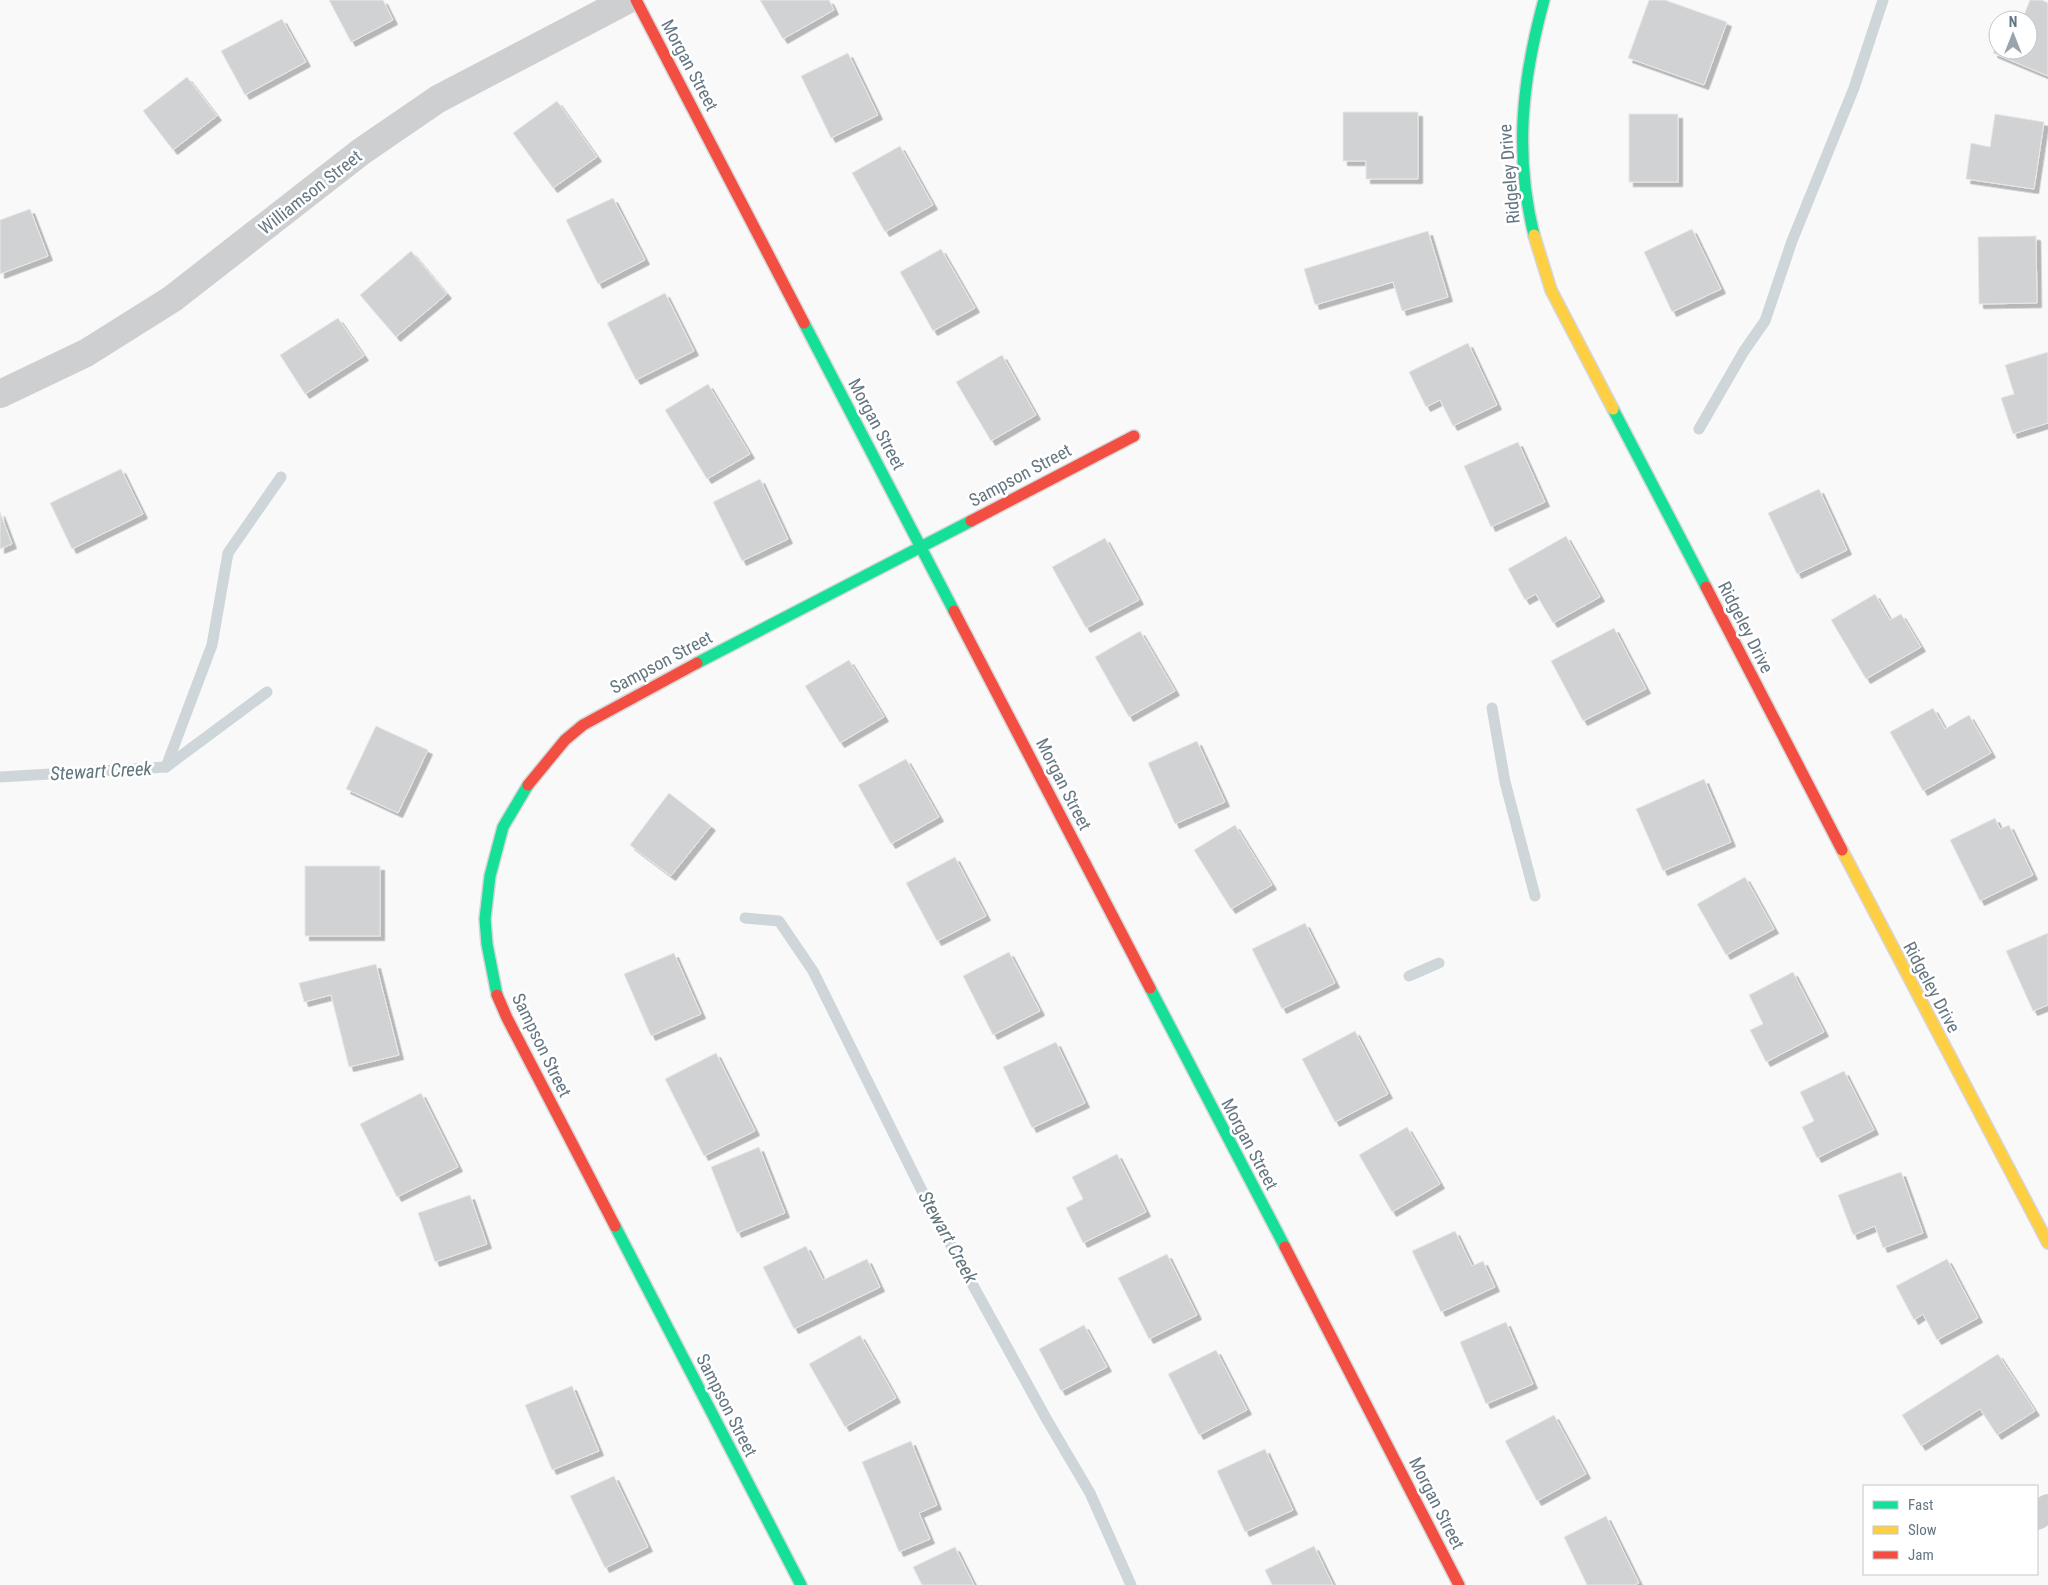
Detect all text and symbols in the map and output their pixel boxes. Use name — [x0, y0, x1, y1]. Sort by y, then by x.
north arrow — [1988, 10, 2038, 60]
text: N — [2009, 14, 2017, 30]
street label: Morgan Street — [657, 16, 723, 114]
street label: Ridgeley Drive — [1494, 123, 1524, 225]
street label: Williamson Street — [254, 145, 366, 239]
street label: Morgan Street — [844, 375, 910, 473]
street label: Sampson Street — [965, 439, 1075, 511]
street label: Ridgeley Drive — [1714, 578, 1778, 676]
street label: Sampson Street — [606, 626, 716, 698]
street label: Morgan Street — [1032, 734, 1096, 834]
water label: Stewart Creek — [50, 757, 153, 785]
street label: Ridgeley Drive — [1899, 938, 1965, 1036]
street label: Sampson Street — [508, 990, 576, 1100]
street label: Morgan Street — [1217, 1095, 1283, 1193]
water label: Stewart Creek — [913, 1187, 983, 1288]
street label: Sampson Street — [692, 1350, 762, 1460]
street label: Morgan Street — [1405, 1453, 1469, 1553]
legend — [1863, 1485, 2038, 1575]
text: Fast — [1908, 1496, 1933, 1514]
text: Slow — [1908, 1521, 1937, 1539]
text: Jam — [1908, 1546, 1934, 1564]

